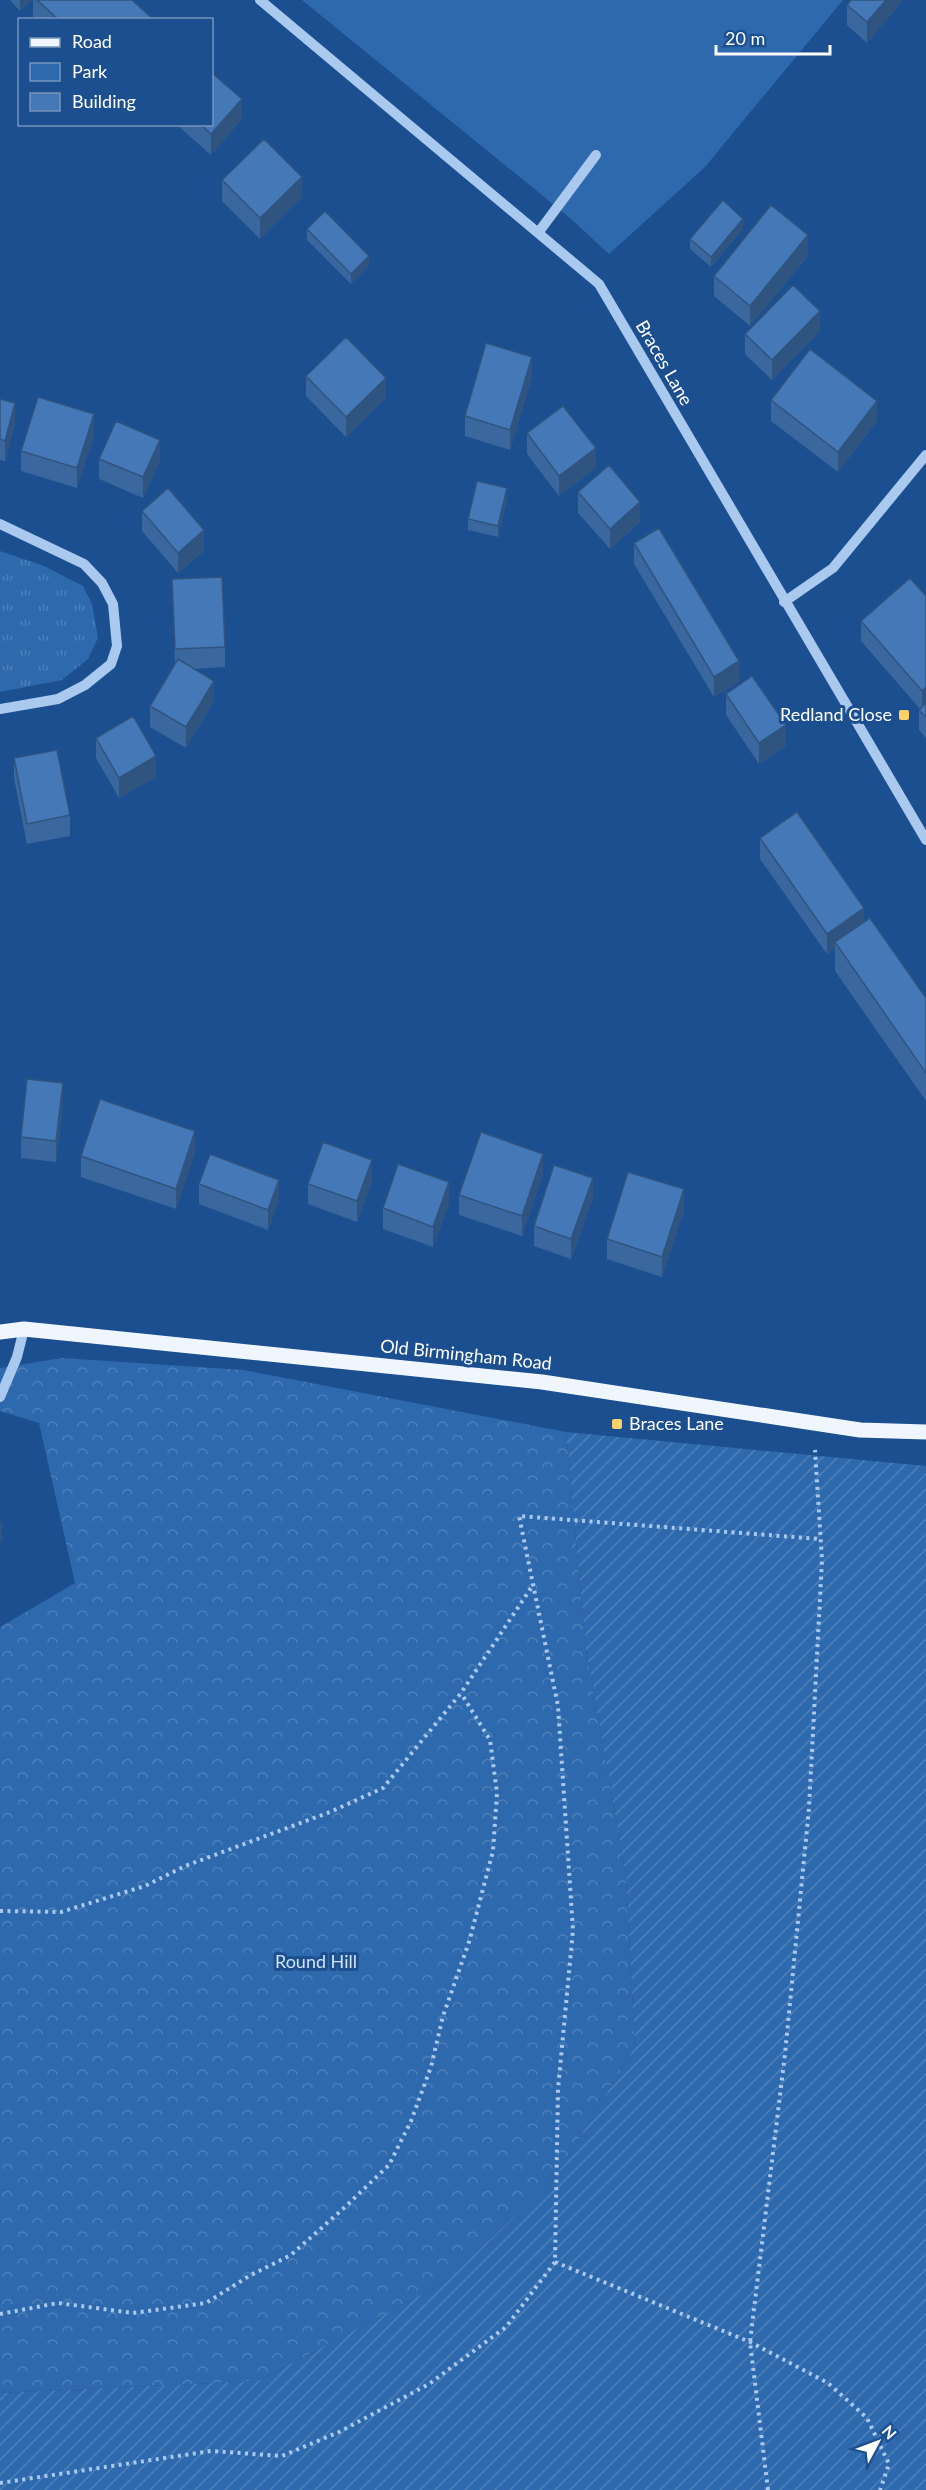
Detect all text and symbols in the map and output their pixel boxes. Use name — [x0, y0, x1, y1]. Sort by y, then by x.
legend — [18, 18, 213, 126]
scale bar — [716, 18, 830, 56]
text: 20 m — [725, 27, 765, 49]
text: Road — [72, 30, 112, 52]
text: Park — [72, 60, 108, 82]
text: Building — [72, 90, 136, 112]
street label: Braces Lane — [632, 316, 698, 409]
place label: Redland Close — [780, 703, 892, 725]
marker: Redland Close — [897, 708, 911, 722]
street label: Old Birmingham Road — [379, 1334, 553, 1374]
place label: Braces Lane — [629, 1412, 724, 1434]
marker: Braces Lane — [610, 1417, 624, 1431]
park label: Round Hill — [275, 1950, 357, 1972]
north arrow — [848, 2412, 908, 2472]
text: N — [878, 2421, 901, 2443]

